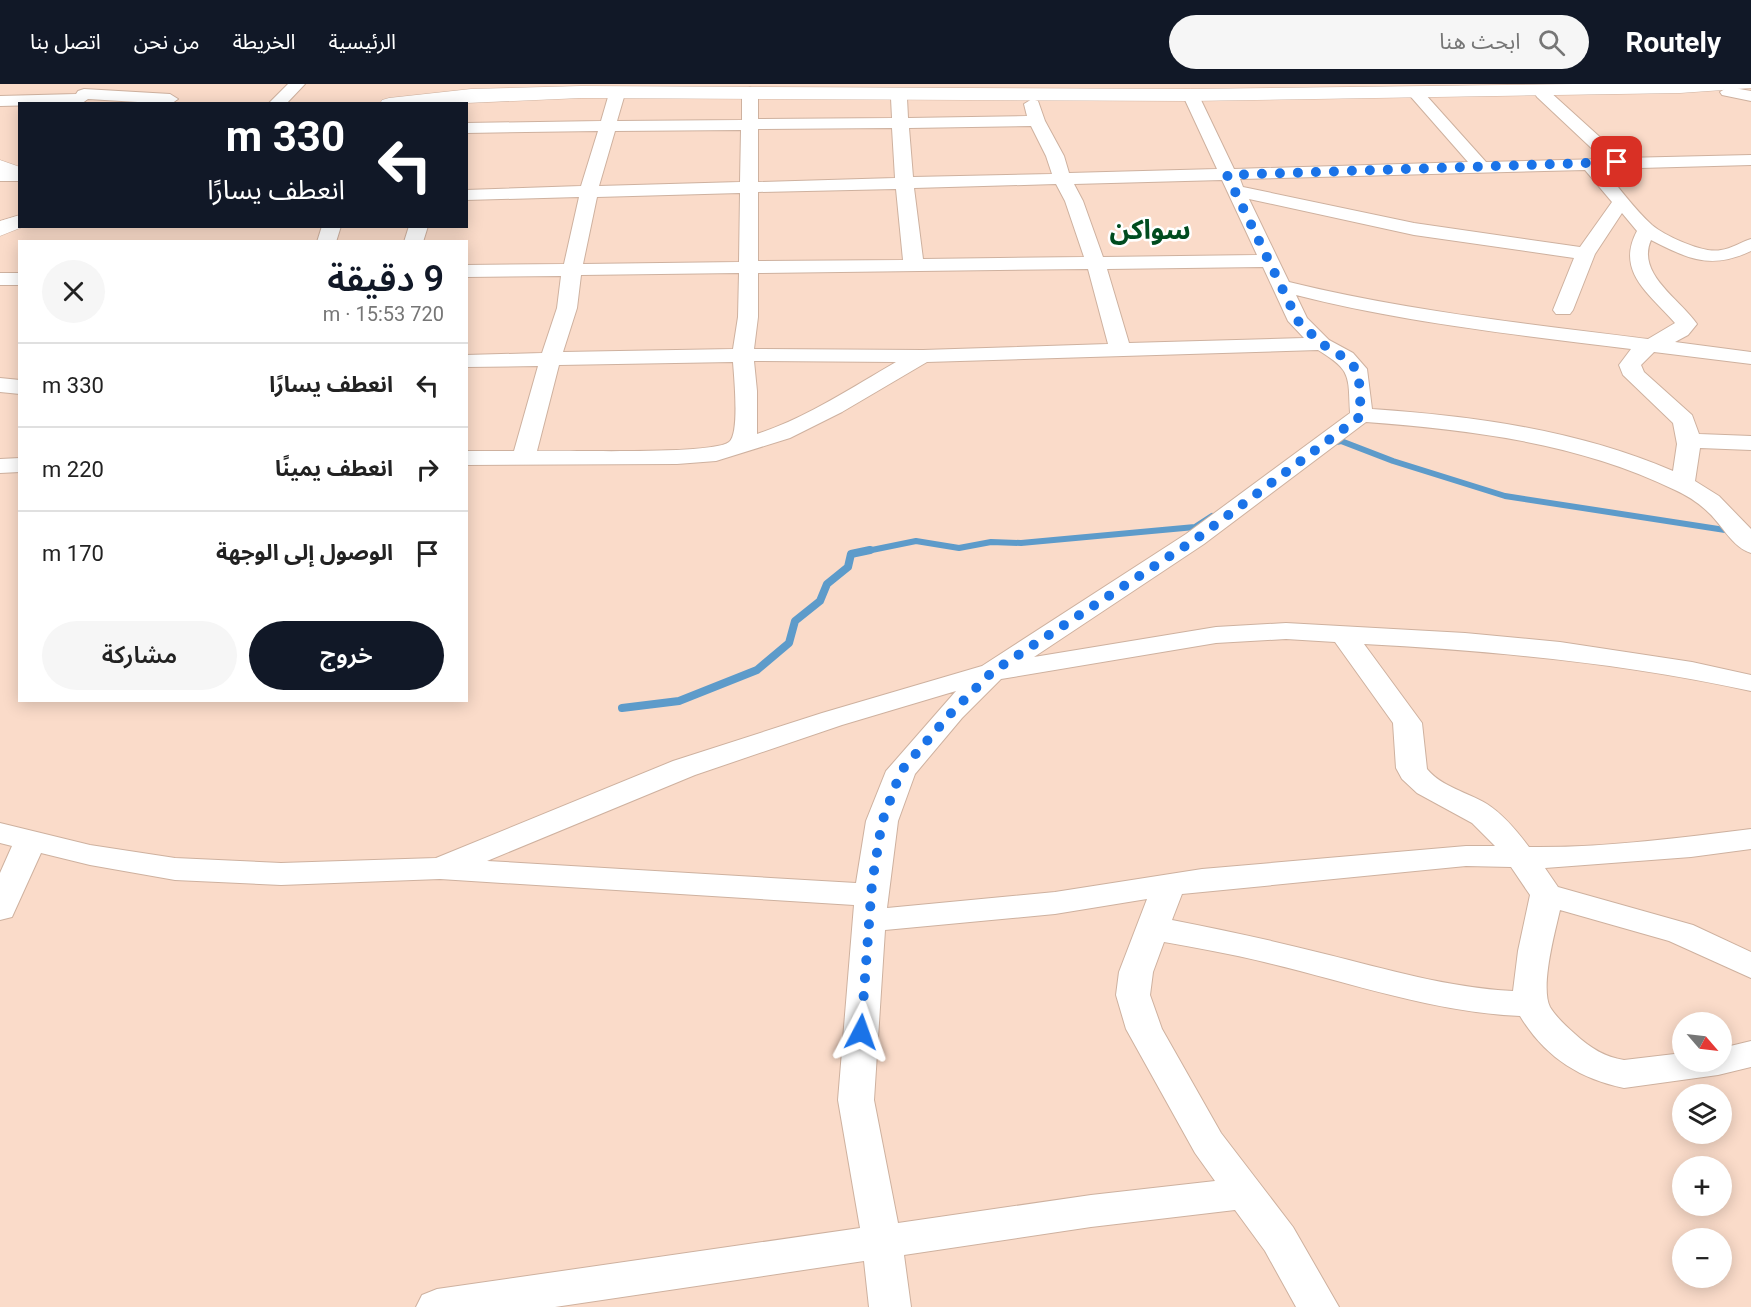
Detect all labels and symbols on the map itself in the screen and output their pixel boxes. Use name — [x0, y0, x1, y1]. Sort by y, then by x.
pin — [1591, 136, 1642, 187]
district label: سواكن — [1109, 214, 1191, 246]
position arrow — [829, 1000, 893, 1064]
north arrow — [1672, 1012, 1732, 1072]

